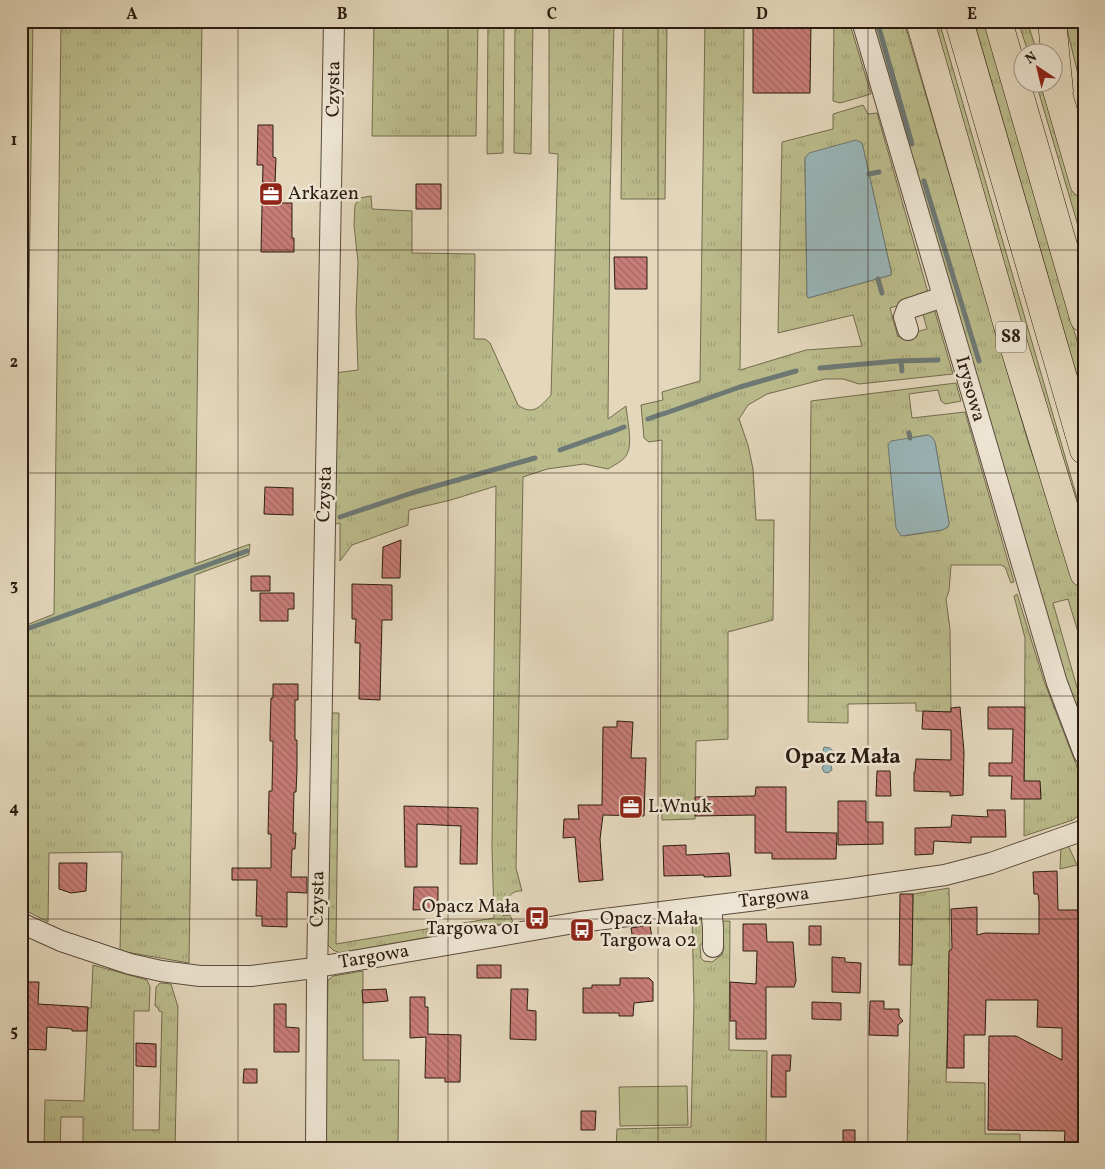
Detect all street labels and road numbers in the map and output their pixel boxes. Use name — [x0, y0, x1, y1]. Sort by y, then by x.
street label: Czysta — [321, 61, 347, 117]
road number: S8 — [996, 322, 1026, 352]
street label: Irysowa — [948, 353, 992, 425]
street label: Czysta — [311, 465, 339, 523]
street label: Czysta — [305, 871, 331, 927]
street label: Targowa — [737, 881, 811, 915]
street label: Targowa — [337, 938, 411, 976]

